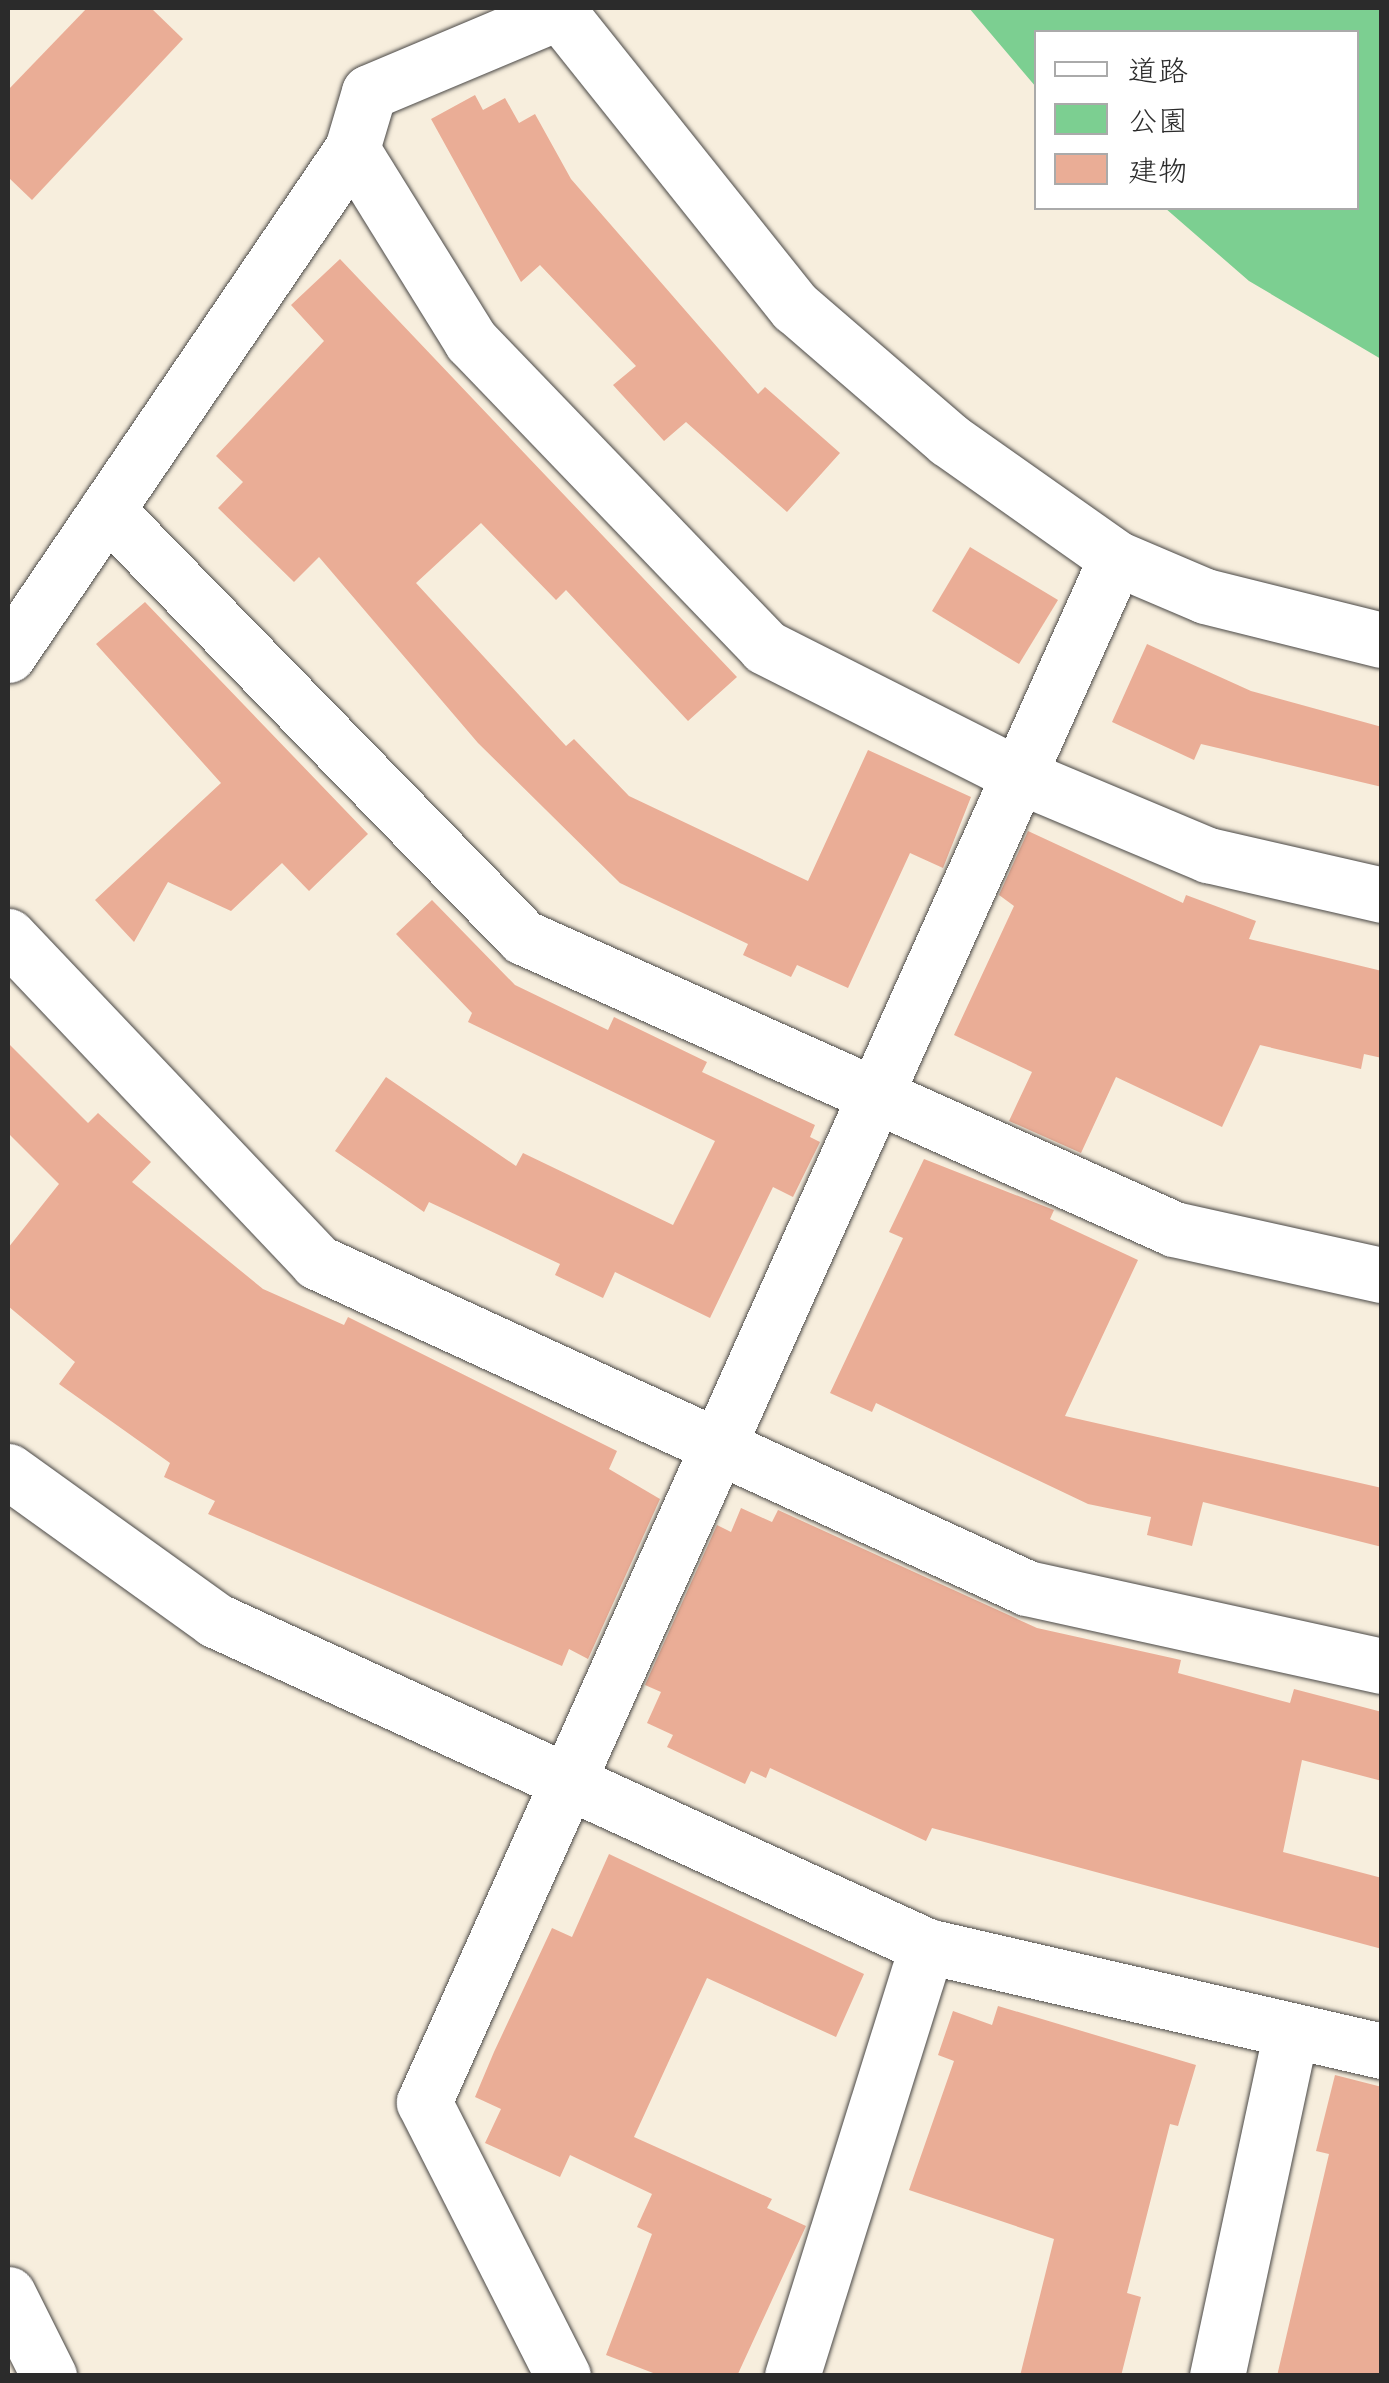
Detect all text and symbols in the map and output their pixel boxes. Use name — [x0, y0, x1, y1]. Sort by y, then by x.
legend — [1034, 30, 1359, 210]
text: 道路 — [1128, 51, 1188, 93]
text: 公園 — [1128, 101, 1188, 143]
text: 建物 — [1128, 151, 1188, 193]

